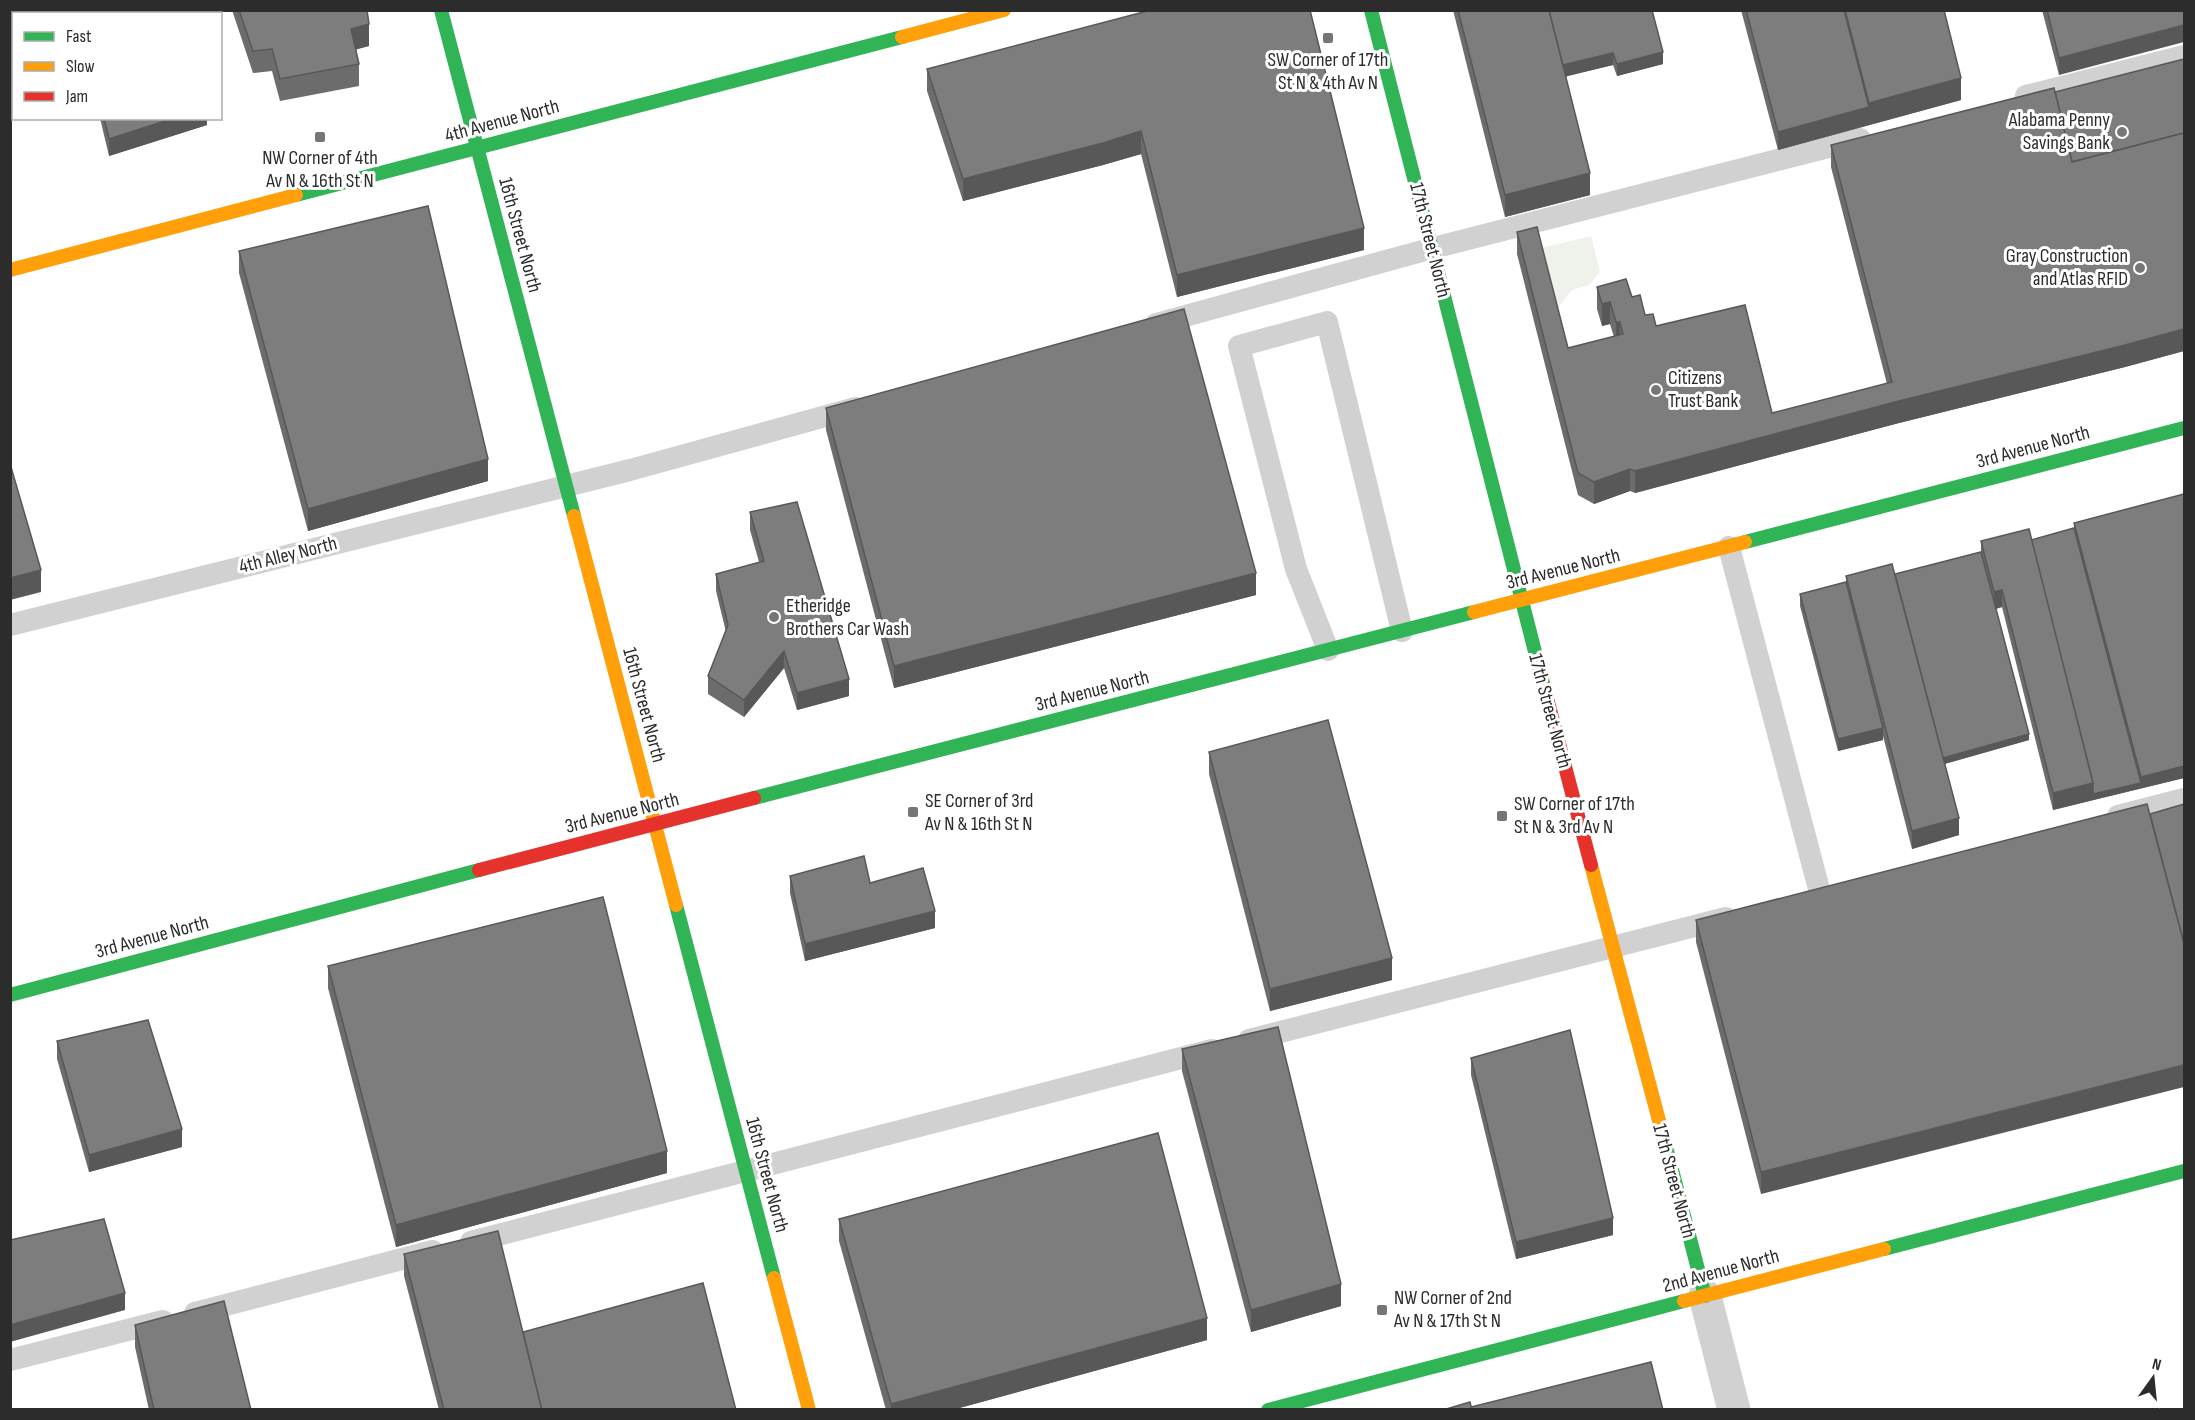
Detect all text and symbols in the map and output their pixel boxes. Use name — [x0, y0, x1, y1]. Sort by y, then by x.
legend — [12, 12, 222, 120]
text: Fast — [66, 26, 92, 47]
marker: SW Corner of 17th St N & 4th Av N — [1321, 31, 1335, 45]
place label: SW Corner of 17th St N & 4th Av N — [1268, 48, 1388, 95]
text: Slow — [66, 56, 95, 77]
text: Jam — [65, 86, 88, 107]
street label: 4th Avenue North — [442, 94, 562, 148]
place label: Alabama Penny Savings Bank — [2008, 108, 2110, 155]
marker: Alabama Penny Savings Bank — [2115, 125, 2129, 139]
marker: NW Corner of 4th Av N & 16th St N — [313, 130, 327, 144]
place label: NW Corner of 4th Av N & 16th St N — [262, 146, 378, 193]
street label: 16th Street North — [493, 175, 547, 295]
street label: 17th Street North — [1404, 180, 1456, 300]
place label: Gray Construction and Atlas RFID — [2006, 244, 2128, 291]
marker: Gray Construction and Atlas RFID — [2133, 261, 2147, 275]
place label: Citizens Trust Bank — [1668, 366, 1738, 413]
marker: Citizens Trust Bank — [1649, 383, 1663, 397]
street label: 3rd Avenue North — [1974, 420, 2092, 474]
street label: 4th Alley North — [236, 531, 340, 579]
street label: 3rd Avenue North — [1504, 543, 1622, 595]
place label: Etheridge Brothers Car Wash — [786, 594, 909, 641]
marker: Etheridge Brothers Car Wash — [767, 610, 781, 624]
street label: 16th Street North — [617, 645, 671, 765]
street label: 17th Street North — [1523, 651, 1577, 771]
street label: 3rd Avenue North — [1033, 665, 1151, 717]
street label: 3rd Avenue North — [563, 787, 681, 839]
place label: SE Corner of 3rd Av N & 16th St N — [924, 789, 1033, 836]
place label: SW Corner of 17th St N & 3rd Av N — [1514, 792, 1635, 839]
marker: SE Corner of 3rd Av N & 16th St N — [906, 805, 920, 819]
marker: SW Corner of 17th St N & 3rd Av N — [1495, 809, 1509, 823]
street label: 3rd Avenue North — [93, 910, 211, 964]
street label: 16th Street North — [740, 1115, 794, 1235]
street label: 17th Street North — [1647, 1121, 1701, 1241]
street label: 2nd Avenue North — [1660, 1244, 1782, 1298]
place label: NW Corner of 2nd Av N & 17th St N — [1393, 1286, 1512, 1333]
marker: NW Corner of 2nd Av N & 17th St N — [1375, 1303, 1389, 1317]
north arrow — [2123, 1348, 2183, 1408]
text: N — [2150, 1355, 2163, 1375]

